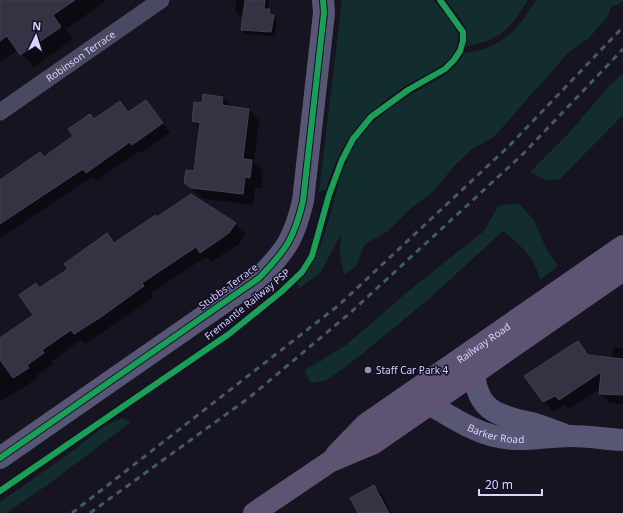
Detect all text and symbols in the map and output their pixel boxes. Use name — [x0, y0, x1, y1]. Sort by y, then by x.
north arrow — [16, 16, 56, 56]
text: N — [32, 18, 42, 33]
street label: Robinson Terrace — [43, 27, 118, 85]
street label: Stubbs Terrace — [196, 260, 261, 312]
street label: Fremantle Railway PSP — [201, 265, 293, 343]
street label: Railway Road — [454, 319, 513, 366]
place label: Staff Car Park 4 — [376, 363, 449, 377]
marker: Staff Car Park 4 — [363, 365, 373, 375]
street label: Barker Road — [465, 420, 524, 446]
scale bar — [479, 471, 542, 497]
text: 20 m — [485, 476, 513, 493]

